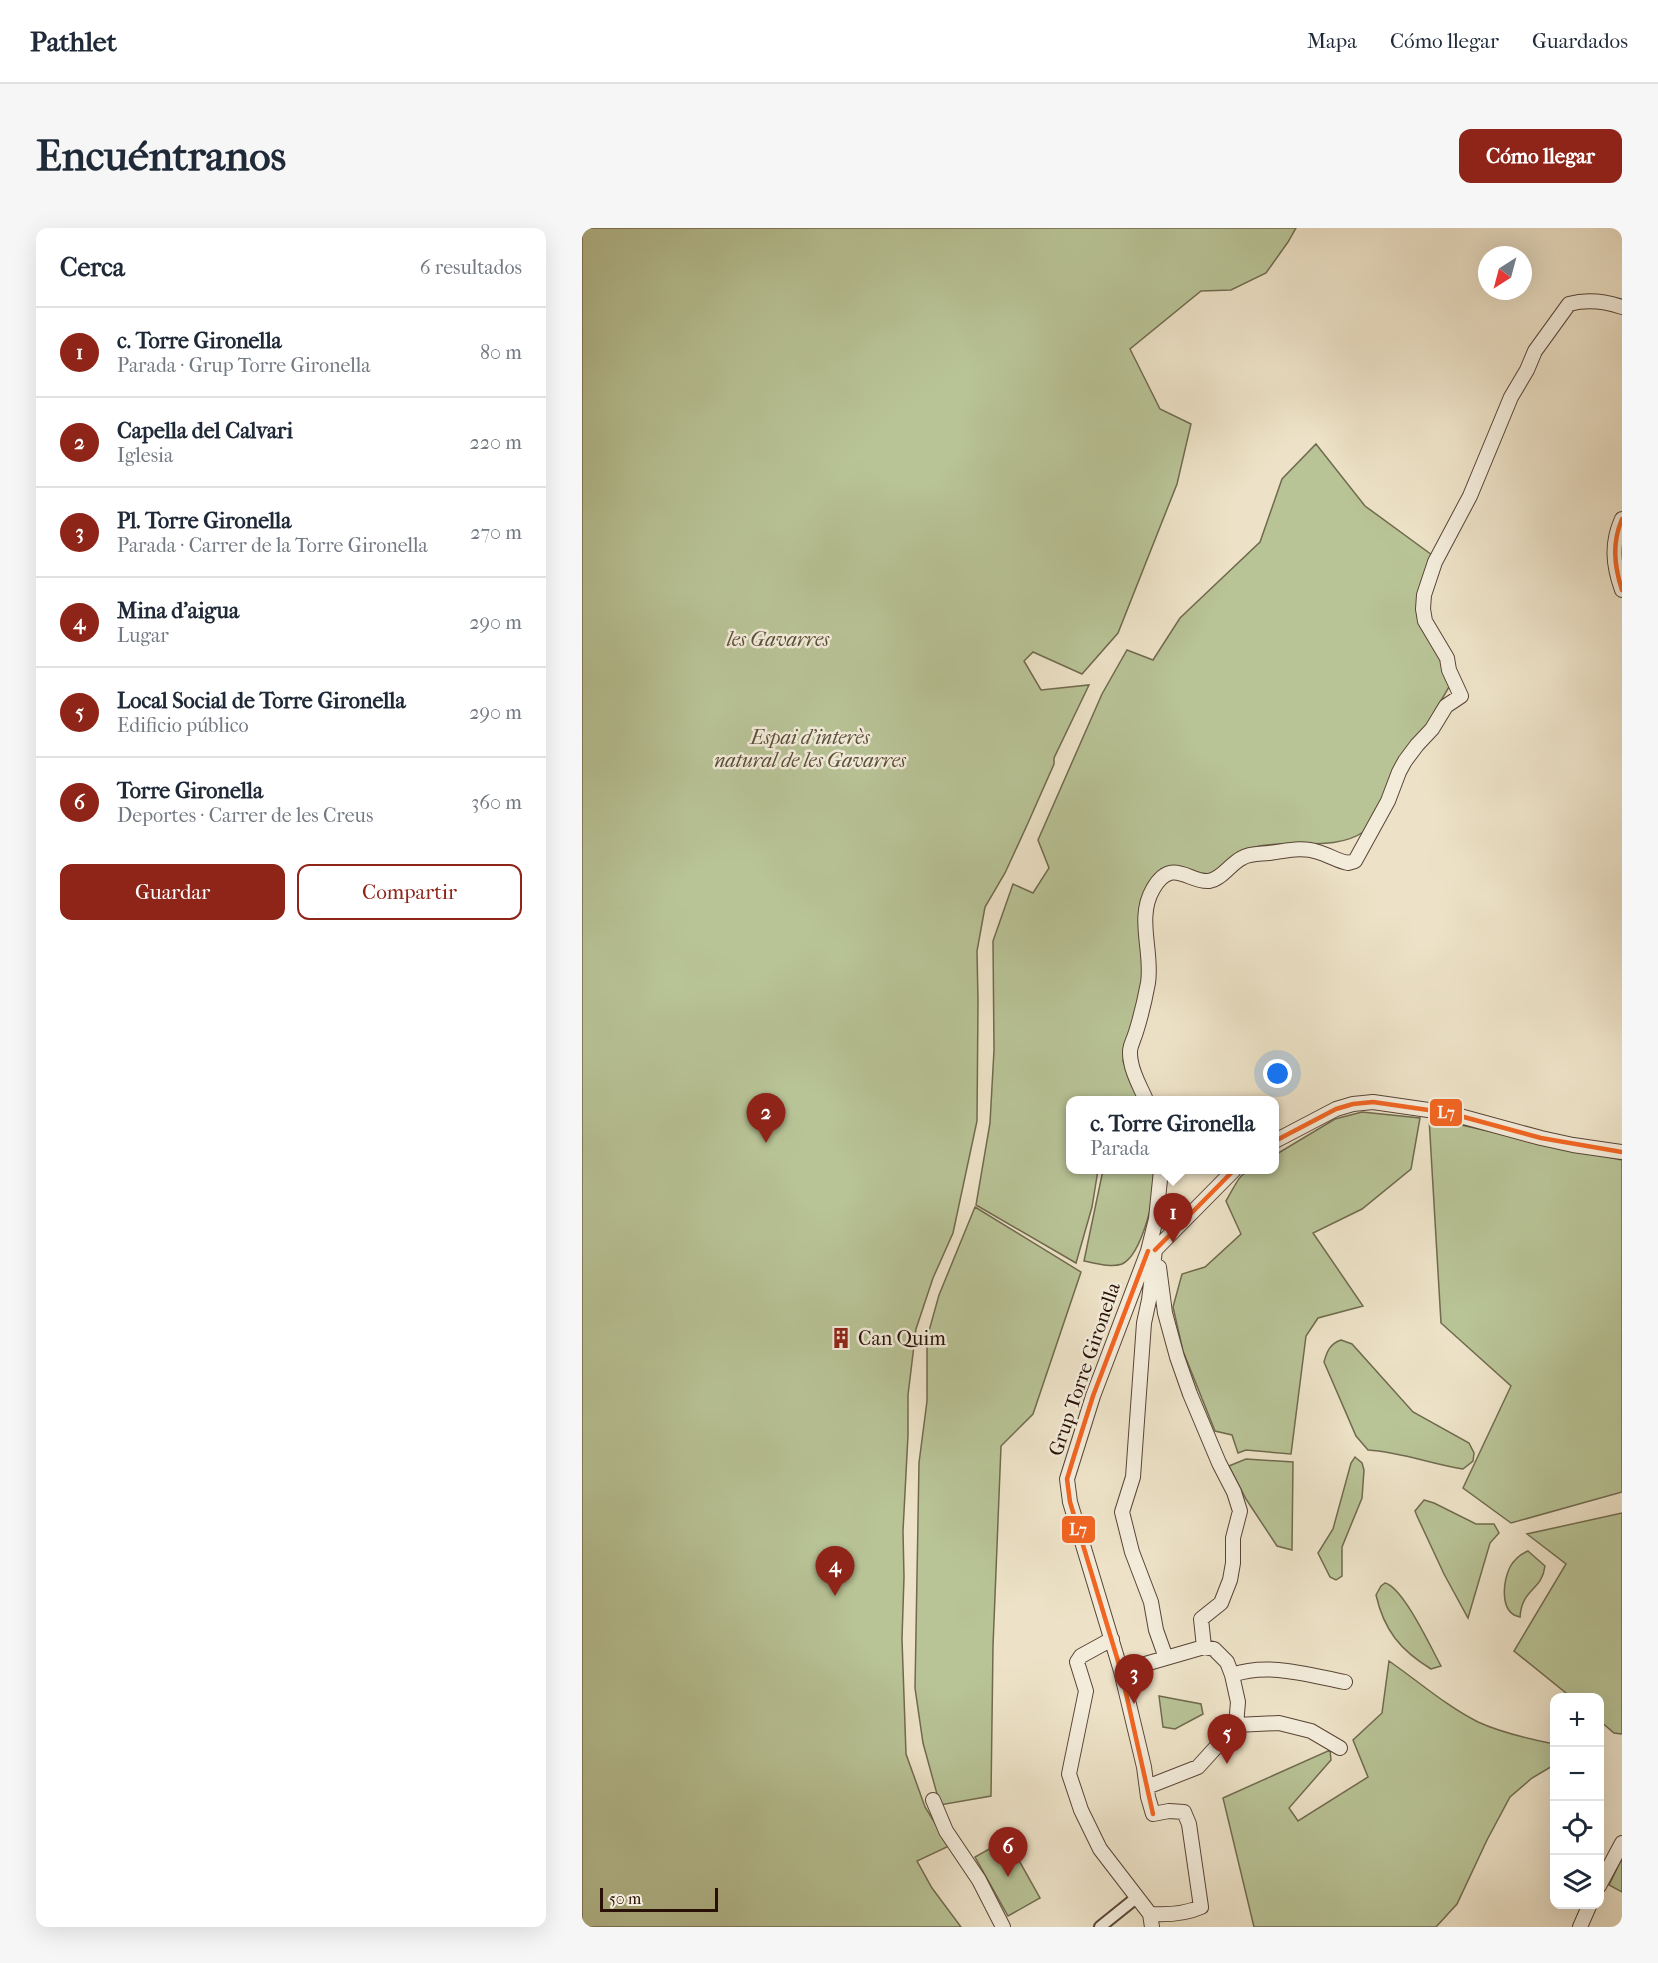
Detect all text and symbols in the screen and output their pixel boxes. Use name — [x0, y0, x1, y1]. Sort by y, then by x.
text: Pathlet — [30, 25, 117, 58]
text: Mapa — [1307, 29, 1357, 53]
text: Cómo llegar — [1390, 29, 1499, 53]
text: Guardados — [1532, 29, 1628, 53]
button: Cómo llegar — [1459, 129, 1622, 183]
text: Encuéntranos — [36, 132, 286, 181]
north arrow — [1478, 246, 1532, 300]
text: Cerca — [60, 252, 125, 283]
text: 6 resultados — [420, 256, 522, 279]
text: c. Torre Gironella — [117, 328, 282, 354]
text: 1 — [76, 341, 83, 364]
text: 80 m — [480, 341, 522, 364]
text: Parada · Grup Torre Gironella — [117, 354, 371, 377]
text: Capella del Calvari — [117, 418, 293, 444]
text: 2 — [74, 431, 85, 454]
text: 220 m — [469, 431, 522, 454]
text: Iglesia — [117, 444, 173, 467]
text: Pl. Torre Gironella — [117, 508, 291, 534]
text: 3 — [75, 521, 84, 544]
text: 270 m — [470, 521, 522, 544]
text: Parada · Carrer de la Torre Gironella — [117, 534, 428, 557]
text: Mina d'aigua — [117, 598, 239, 624]
text: 4 — [74, 611, 85, 634]
text: 290 m — [469, 611, 522, 634]
text: Lugar — [117, 624, 169, 647]
park label: les Gavarres — [726, 628, 830, 651]
text: Local Social de Torre Gironella — [117, 688, 406, 714]
text: 5 — [75, 701, 84, 724]
text: 290 m — [469, 701, 522, 724]
text: Edificio público — [117, 714, 249, 737]
park label: Espai d'interès natural de les Gavarres — [714, 726, 907, 772]
text: Torre Gironella — [117, 778, 263, 804]
text: 6 — [74, 791, 85, 814]
text: 360 m — [471, 791, 522, 814]
text: Deportes · Carrer de les Creus — [117, 804, 373, 827]
button: Guardar — [60, 864, 285, 920]
button: Compartir — [297, 864, 522, 920]
your location — [1263, 1059, 1292, 1088]
pin: 2 — [746, 1094, 786, 1143]
popup — [1066, 1096, 1279, 1174]
line badge: L7 — [1429, 1098, 1463, 1127]
text: L7 — [1437, 1103, 1455, 1122]
text: c. Torre Gironella — [1090, 1111, 1255, 1137]
text: Parada — [1090, 1137, 1149, 1160]
pin: 1 — [1154, 1194, 1192, 1243]
street label: Grup Torre Gironella — [1044, 1279, 1125, 1459]
building icon: Can Quim — [829, 1326, 853, 1350]
place label: Can Quim — [858, 1327, 946, 1350]
line badge: L7 — [1061, 1515, 1096, 1544]
text: L7 — [1069, 1520, 1087, 1539]
pin: 4 — [816, 1546, 854, 1596]
pin: 3 — [1114, 1654, 1154, 1704]
map controls — [1550, 1693, 1604, 1909]
button: + — [1550, 1693, 1604, 1747]
pin: 5 — [1208, 1714, 1246, 1764]
button: − — [1550, 1747, 1604, 1801]
button: locate — [1550, 1801, 1604, 1855]
pin: 6 — [988, 1828, 1028, 1877]
button: layers — [1550, 1855, 1604, 1909]
scale bar — [600, 1885, 718, 1912]
text: 50 m — [609, 1889, 641, 1908]

